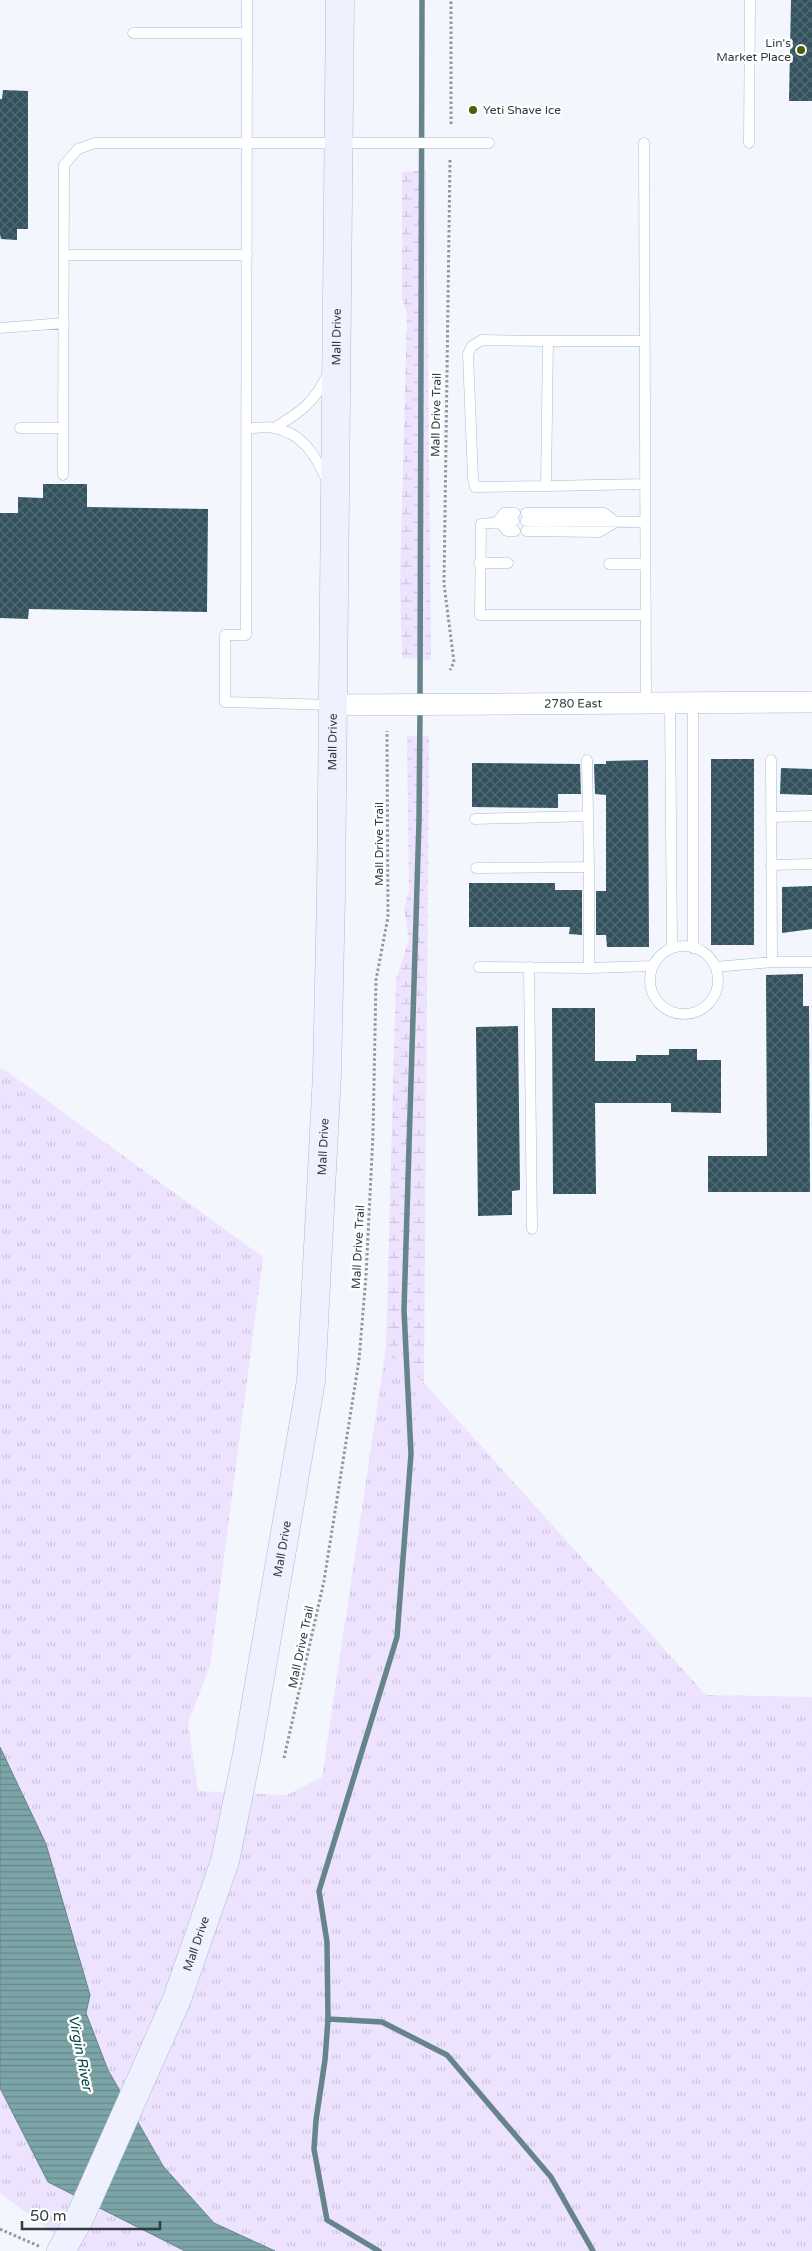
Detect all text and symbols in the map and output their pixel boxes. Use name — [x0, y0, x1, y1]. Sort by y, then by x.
place label: Lin's Market Place — [716, 36, 791, 64]
marker: Lin's Market Place — [795, 44, 807, 56]
place label: Yeti Shave Ice — [483, 103, 561, 117]
marker: Yeti Shave Ice — [467, 104, 479, 116]
street label: Mall Drive — [329, 308, 344, 365]
street label: Mall Drive Trail — [428, 373, 444, 457]
street label: 2780 East — [544, 696, 602, 711]
street label: Mall Drive — [325, 713, 340, 770]
street label: Mall Drive Trail — [372, 802, 386, 886]
street label: Mall Drive — [315, 1118, 332, 1176]
street label: Mall Drive Trail — [349, 1205, 367, 1289]
street label: Mall Drive — [270, 1519, 294, 1578]
street label: Mall Drive Trail — [285, 1604, 317, 1690]
street label: Mall Drive — [180, 1914, 212, 1973]
water label: Virgin River — [65, 2014, 96, 2094]
scale bar — [22, 2198, 160, 2230]
text: 50 m — [30, 2207, 67, 2225]

